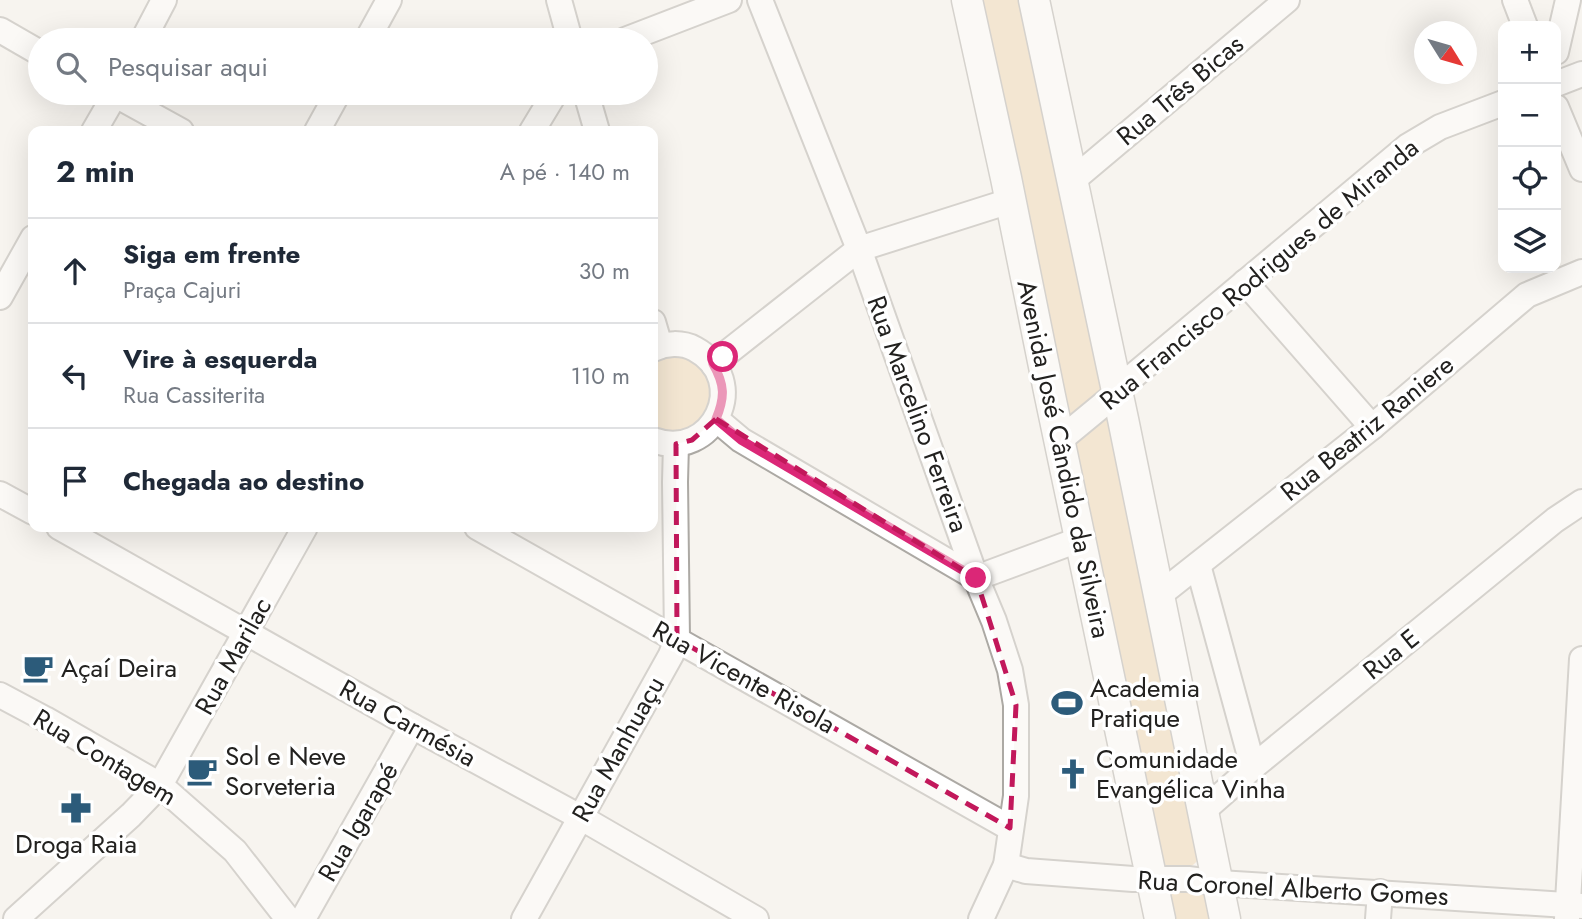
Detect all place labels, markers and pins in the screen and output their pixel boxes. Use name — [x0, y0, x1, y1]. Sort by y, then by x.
place label: Açaí Deira — [61, 649, 177, 687]
cafe icon: Açaí Deira — [21, 651, 55, 685]
place label: Academia Pratique — [1090, 669, 1200, 737]
sports icon: Academia Pratique — [1050, 686, 1084, 720]
place label: Sol e Neve Sorveteria — [225, 737, 346, 805]
place label: Comunidade Evangélica Vinha — [1096, 740, 1285, 808]
cafe icon: Sol e Neve Sorveteria — [185, 754, 219, 788]
church icon: Comunidade Evangélica Vinha — [1056, 757, 1090, 791]
pharmacy icon: Droga Raia — [59, 791, 93, 825]
place label: Droga Raia — [15, 825, 137, 863]

